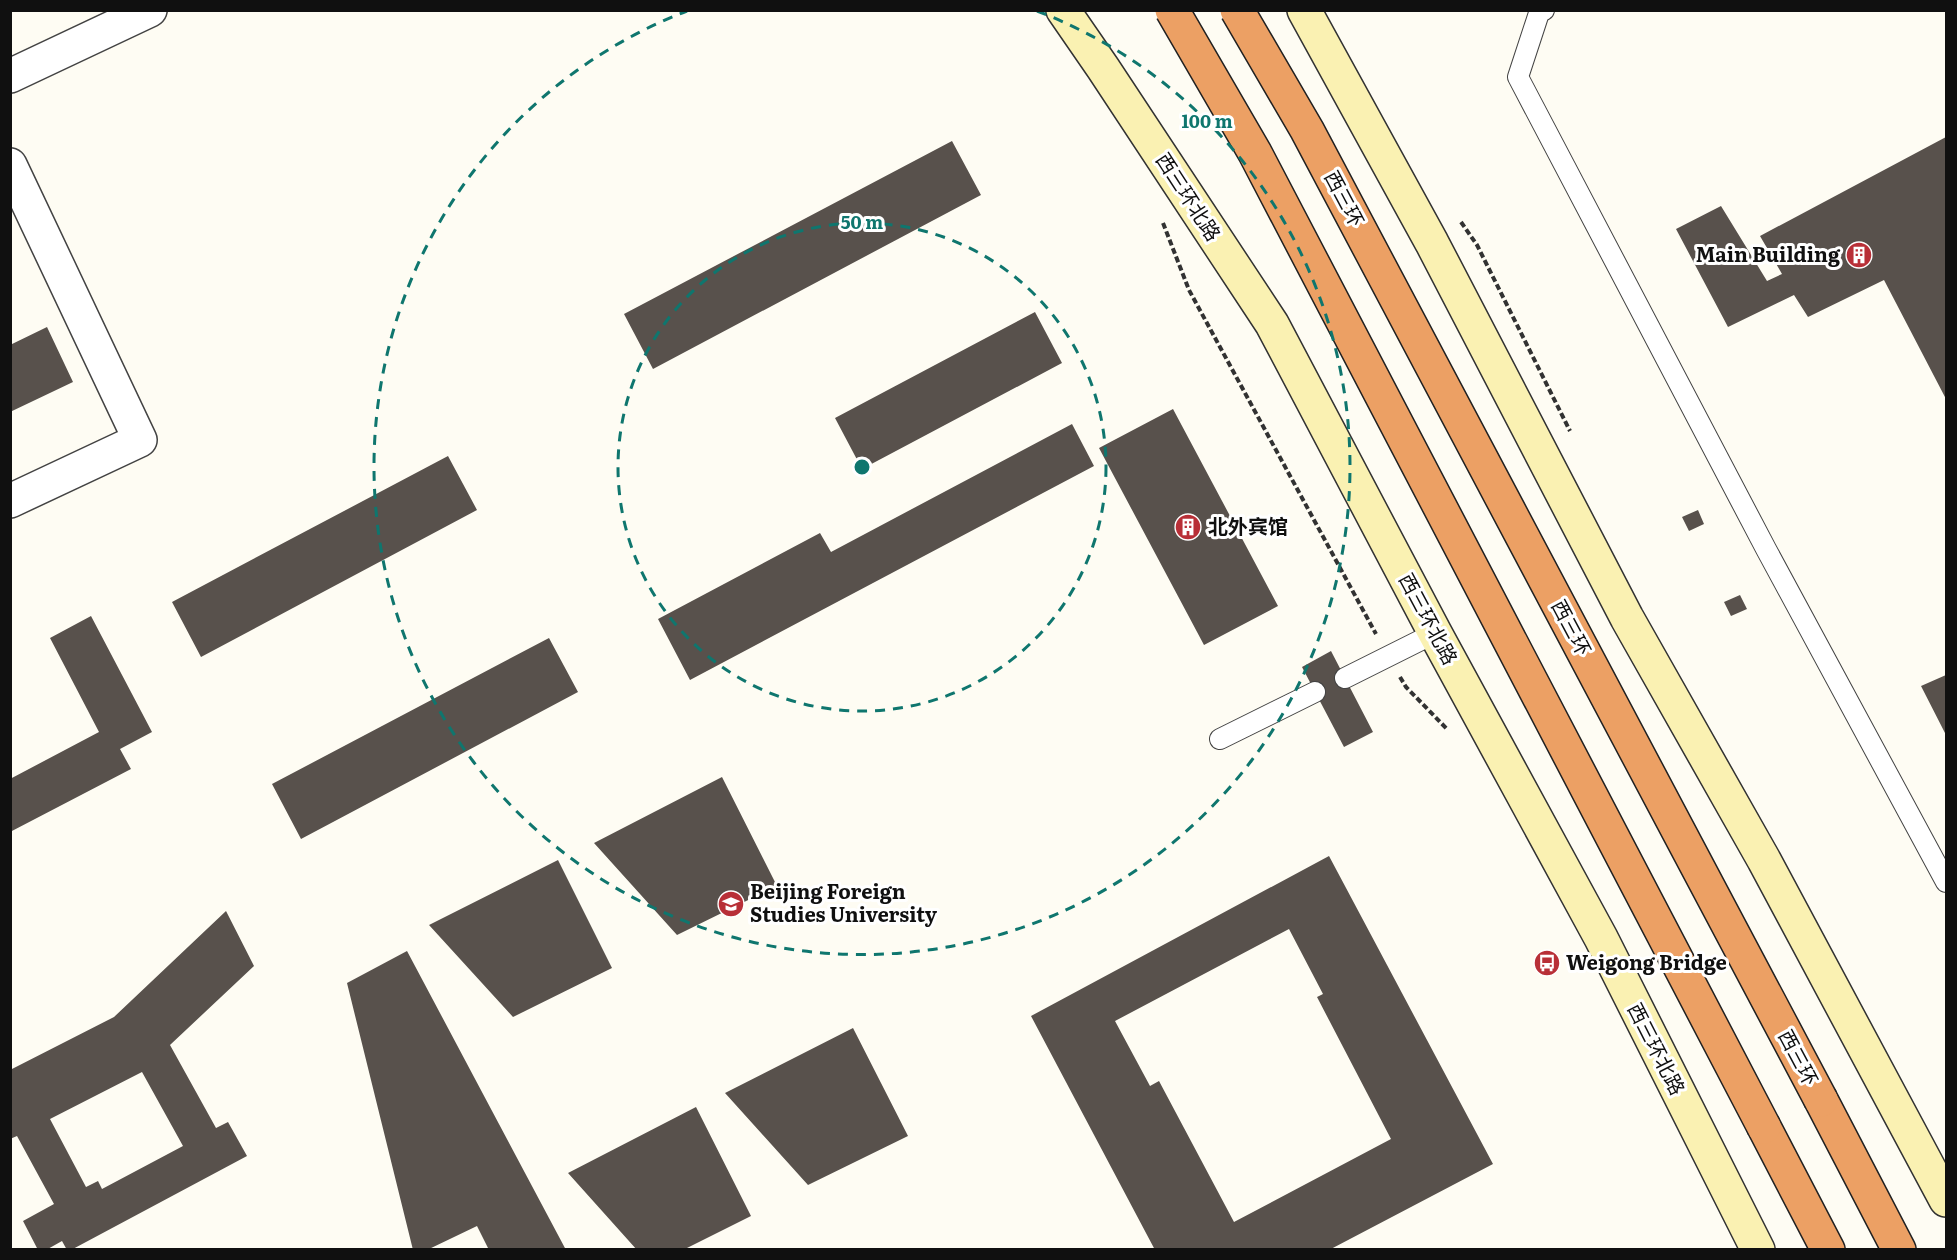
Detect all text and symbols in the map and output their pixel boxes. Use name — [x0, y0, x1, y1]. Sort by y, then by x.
text: 100 m — [1181, 107, 1233, 134]
street label: 西三环北路 — [1150, 146, 1229, 246]
street label: 西三环 — [1318, 165, 1373, 232]
text: 50 m — [841, 208, 883, 235]
place label: Main Building — [1696, 238, 1841, 268]
building icon: Main Building — [1844, 240, 1874, 270]
centre of rings — [852, 457, 872, 477]
place label: 北外宾馆 — [1208, 510, 1288, 540]
building icon: 北外宾馆 — [1173, 512, 1203, 542]
street label: 西三环北路 — [1393, 567, 1466, 669]
street label: 西三环 — [1545, 594, 1600, 661]
place label: Beijing Foreign Studies University — [750, 875, 938, 928]
school or university icon: Beijing Foreign Studies University — [716, 889, 746, 919]
place label: Weigong Bridge — [1566, 946, 1727, 976]
bus stop icon: Weigong Bridge — [1532, 948, 1562, 978]
street label: 西三环北路 — [1622, 997, 1694, 1099]
street label: 西三环 — [1772, 1024, 1827, 1091]

